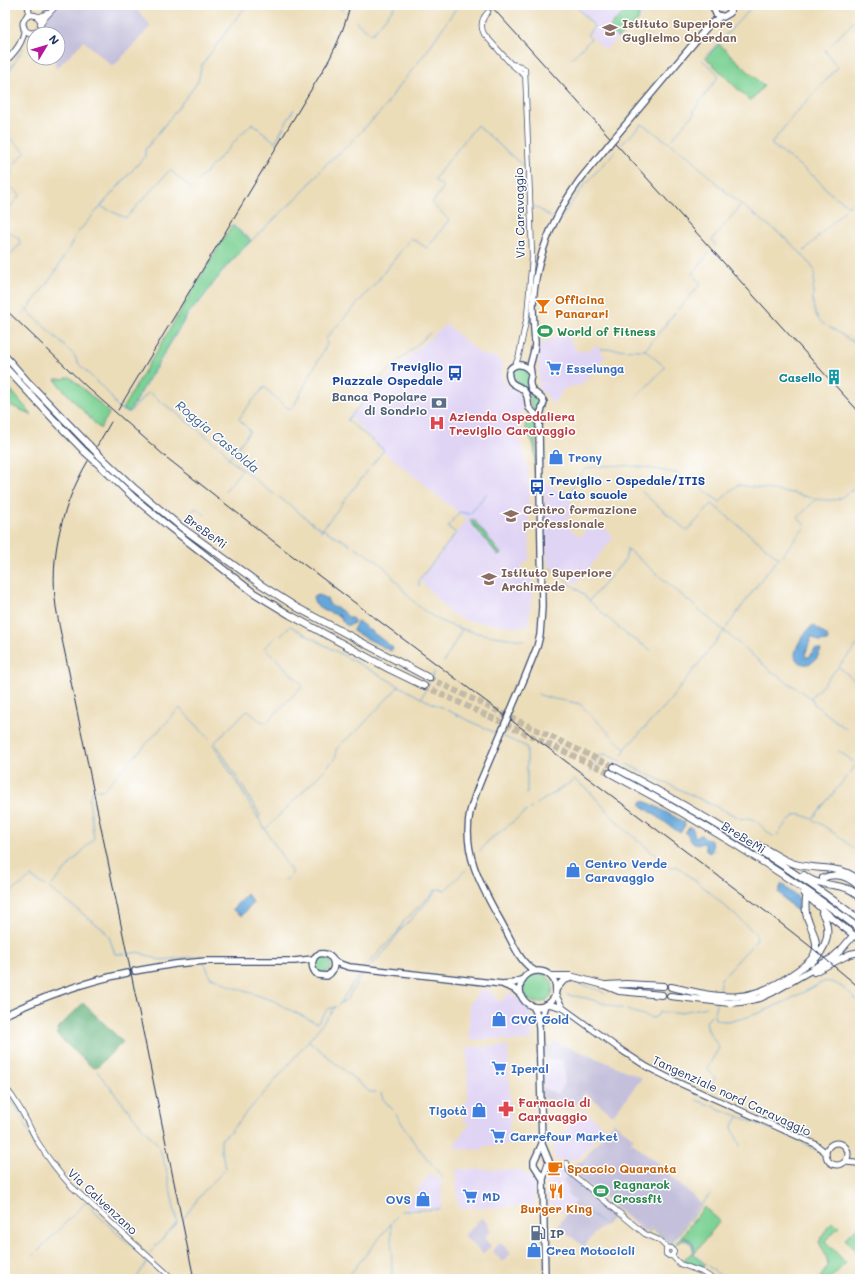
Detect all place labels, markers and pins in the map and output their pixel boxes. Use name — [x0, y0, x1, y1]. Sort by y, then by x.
place label: Istituto Superiore Guglielmo Oberdan — [622, 15, 737, 45]
school or university icon: Istituto Superiore Guglielmo Oberdan — [601, 21, 619, 39]
place label: Officina Panarari — [555, 291, 609, 321]
bar icon: Officina Panarari — [534, 297, 552, 315]
sports icon: World of Fitness — [536, 322, 554, 340]
place label: World of Fitness — [557, 323, 656, 339]
place label: Treviglio Piazzale Ospedale — [332, 358, 443, 388]
supermarket icon: Esselunga — [545, 359, 563, 377]
place label: Esselunga — [566, 360, 624, 376]
bus stop icon: Treviglio Piazzale Ospedale — [446, 364, 464, 382]
building icon: Casello — [825, 368, 843, 386]
place label: Casello — [779, 369, 822, 385]
place label: Banca Popolare di Sondrio — [331, 388, 427, 418]
bank icon: Banca Popolare di Sondrio — [430, 394, 448, 412]
place label: Azienda Ospedaliera Treviglio Caravaggio — [449, 408, 576, 438]
hospital icon: Azienda Ospedaliera Treviglio Caravaggio — [428, 414, 446, 432]
shop icon: Trony — [547, 448, 565, 466]
place label: Trony — [568, 449, 603, 465]
place label: Treviglio - Ospedale/ITIS - Lato scuole — [549, 472, 705, 502]
bus stop icon: Treviglio - Ospedale/ITIS - Lato scuole — [528, 478, 546, 496]
place label: Centro formazione professionale — [523, 501, 637, 531]
school or university icon: Centro formazione professionale — [502, 507, 520, 525]
place label: Istituto Superiore Archimede — [501, 564, 612, 594]
school or university icon: Istituto Superiore Archimede — [480, 570, 498, 588]
place label: Centro Verde Caravaggio — [585, 855, 667, 885]
shop icon: Centro Verde Caravaggio — [564, 861, 582, 879]
shop icon: CVG Gold — [490, 1010, 508, 1028]
place label: CVG Gold — [511, 1011, 569, 1027]
supermarket icon: Iperal — [490, 1059, 508, 1077]
place label: Iperal — [511, 1060, 549, 1076]
place label: Farmacia di Caravaggio — [518, 1094, 591, 1124]
pharmacy icon: Farmacia di Caravaggio — [497, 1100, 515, 1118]
shop icon: Tigotà — [470, 1101, 488, 1119]
place label: Tigotà — [429, 1102, 467, 1118]
supermarket icon: Carrefour Market — [489, 1127, 507, 1145]
place label: Carrefour Market — [510, 1128, 618, 1144]
cafe icon: Spaccio Quaranta — [546, 1159, 564, 1177]
place label: Spaccio Quaranta — [567, 1160, 677, 1176]
place label: Ragnarok Crossfit — [613, 1176, 670, 1206]
restaurant icon: Burger King — [547, 1182, 565, 1200]
sports icon: Ragnarok Crossfit — [592, 1182, 610, 1200]
supermarket icon: MD — [461, 1187, 479, 1205]
place label: MD — [482, 1188, 500, 1204]
shop icon: OVS — [414, 1190, 432, 1208]
place label: OVS — [386, 1191, 411, 1207]
place label: Burger King — [520, 1200, 592, 1216]
fuel station icon: IP — [529, 1224, 547, 1242]
place label: IP — [550, 1225, 564, 1241]
shop icon: Crea Motocicli — [525, 1241, 543, 1259]
place label: Crea Motocicli — [546, 1242, 635, 1258]

